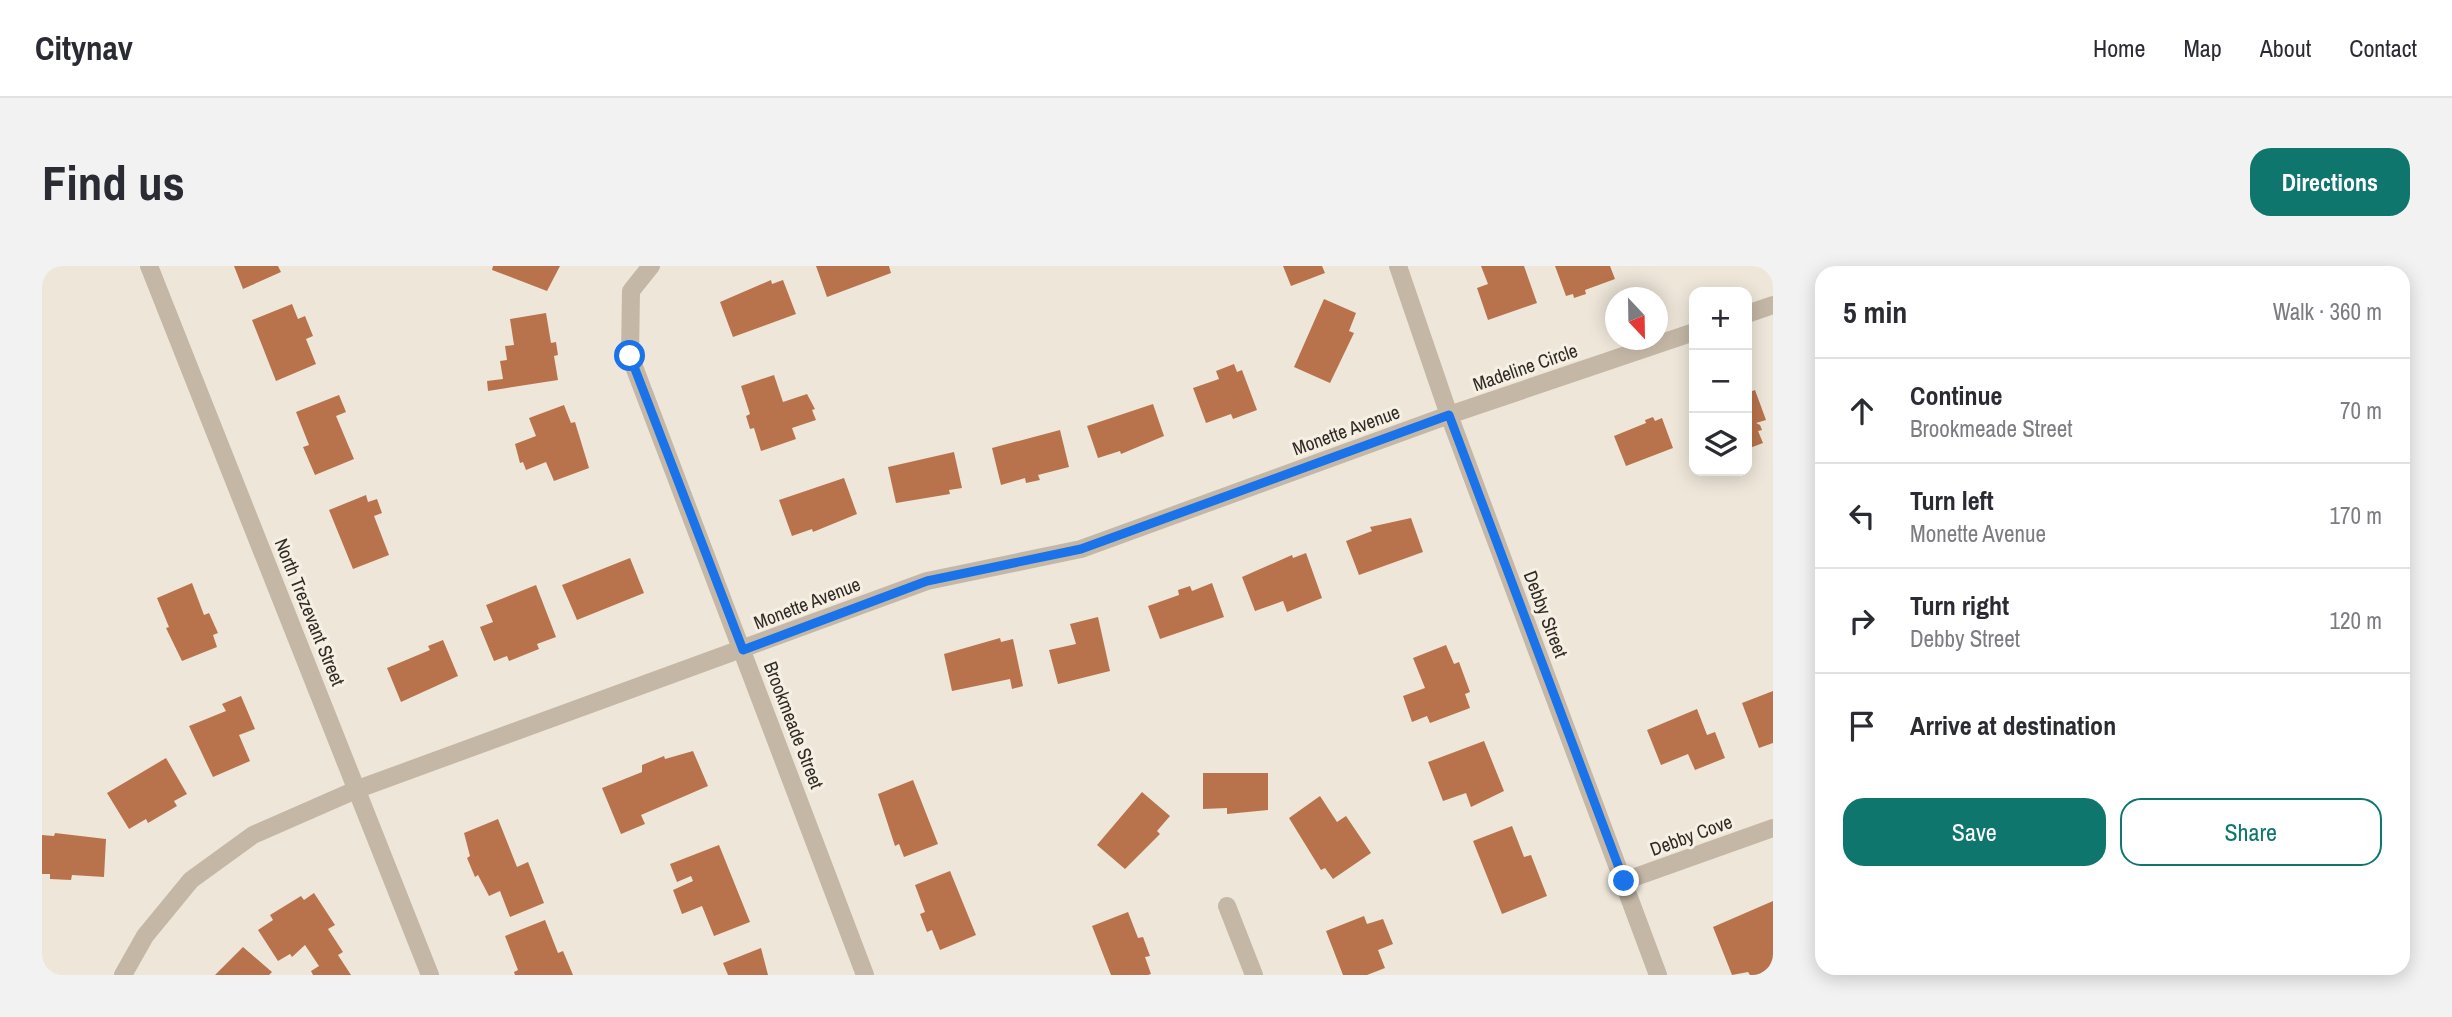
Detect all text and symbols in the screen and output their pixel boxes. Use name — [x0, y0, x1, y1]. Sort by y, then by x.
text: Citynav — [35, 26, 133, 70]
text: Home — [2093, 32, 2145, 64]
text: Map — [2183, 32, 2222, 64]
text: About — [2260, 32, 2311, 64]
text: Contact — [2349, 32, 2417, 64]
button: Directions — [2250, 148, 2410, 216]
text: Find us — [42, 149, 185, 215]
north arrow — [1605, 287, 1668, 350]
map controls — [1689, 287, 1752, 476]
button: + — [1689, 287, 1752, 350]
text: 5 min — [1843, 292, 1907, 332]
text: Walk · 360 m — [2273, 296, 2382, 327]
street label: Madeline Circle — [1469, 337, 1581, 397]
route start — [614, 340, 645, 371]
button: − — [1689, 350, 1752, 413]
text: Continue — [1910, 378, 2002, 413]
icon: ahead — [1843, 392, 1881, 430]
text: 70 m — [2340, 395, 2382, 426]
street label: Monette Avenue — [1289, 399, 1403, 461]
button: layers — [1689, 413, 1752, 476]
text: Brookmeade Street — [1910, 413, 2073, 444]
text: Turn left — [1910, 483, 1994, 518]
icon: left — [1843, 497, 1881, 535]
text: 170 m — [2330, 500, 2382, 531]
text: Monette Avenue — [1910, 518, 2046, 549]
street label: North Trezevant Street — [269, 534, 352, 690]
street label: Debby Street — [1518, 567, 1575, 662]
street label: Monette Avenue — [750, 571, 864, 635]
text: Turn right — [1910, 588, 2009, 623]
icon: right — [1843, 602, 1881, 640]
text: 120 m — [2330, 605, 2382, 636]
text: Debby Street — [1910, 623, 2020, 654]
street label: Brookmeade Street — [758, 658, 830, 793]
icon: arrive — [1843, 707, 1881, 745]
text: Arrive at destination — [1910, 708, 2116, 743]
button: Save — [1843, 798, 2106, 866]
button: Share — [2120, 798, 2382, 866]
street label: Debby Cove — [1646, 808, 1736, 862]
route end — [1608, 865, 1639, 896]

